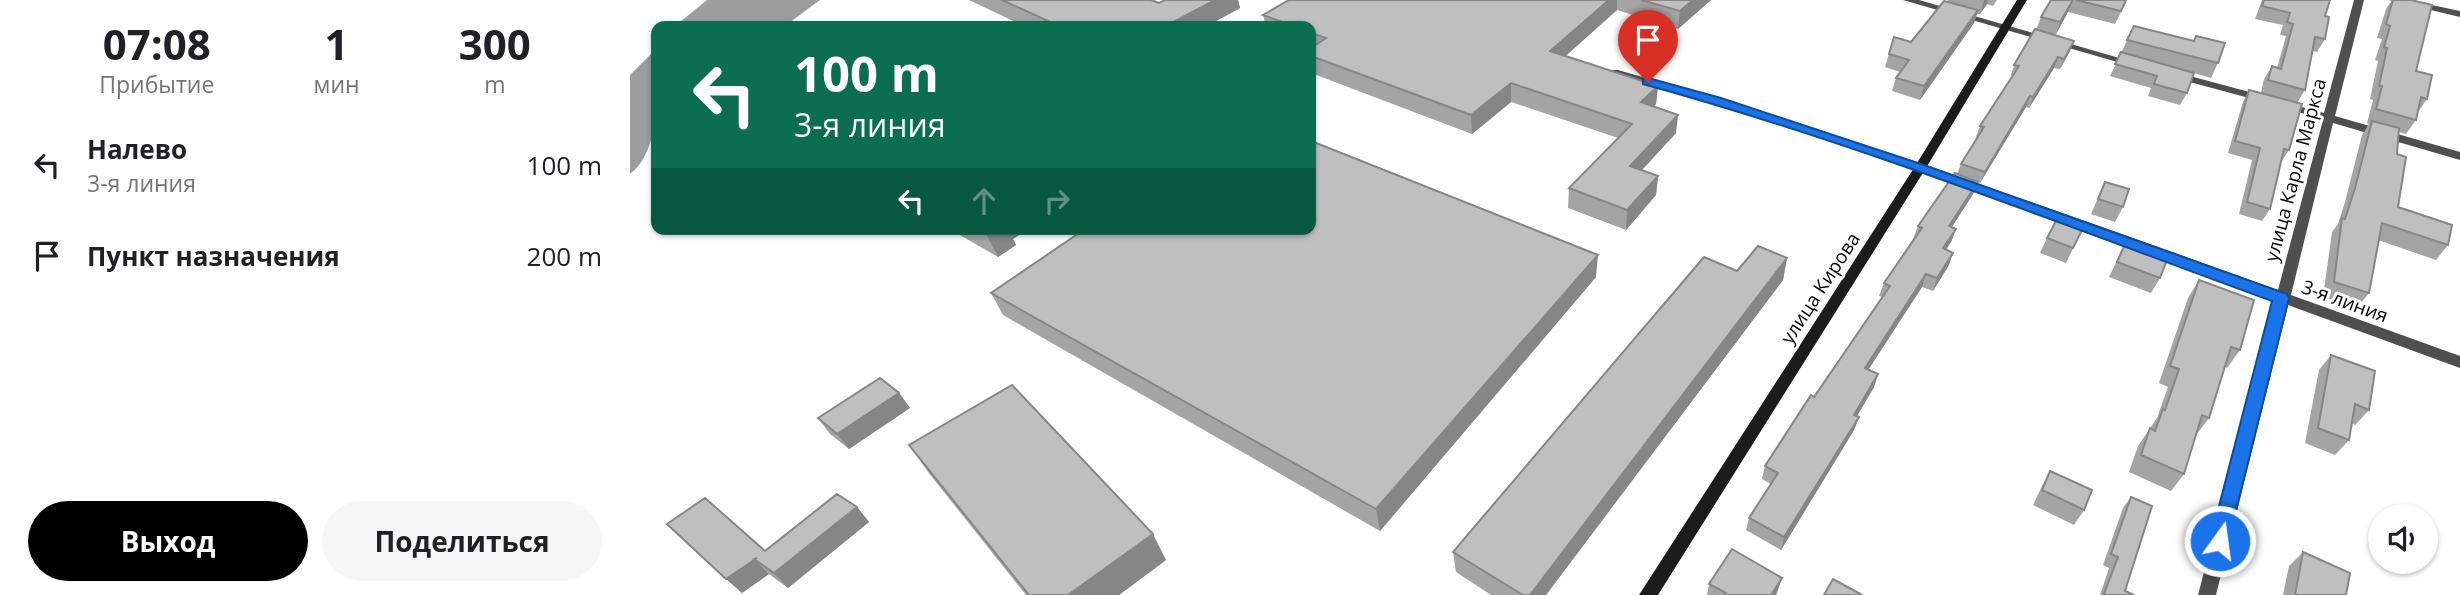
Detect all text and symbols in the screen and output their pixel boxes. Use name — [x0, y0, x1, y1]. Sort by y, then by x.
pin — [1618, 10, 1678, 82]
text: 07:08 — [103, 15, 211, 72]
text: 1 — [325, 15, 349, 72]
text: 300 — [459, 15, 531, 72]
icon: arrive — [1629, 21, 1667, 59]
text: 100 m — [794, 40, 939, 106]
icon: left — [679, 49, 770, 140]
text: Прибытие — [99, 68, 214, 100]
text: мин — [314, 68, 360, 100]
text: m — [484, 68, 505, 100]
street label: улица Карла Маркса — [2258, 75, 2332, 265]
text: 3-я линия — [794, 103, 946, 146]
text: Налево — [87, 131, 187, 167]
icon: left — [28, 146, 66, 184]
text: 100 m — [527, 147, 602, 183]
text: 3-я линия — [87, 167, 196, 199]
icon: left — [892, 182, 930, 220]
icon: ahead — [965, 182, 1003, 220]
icon: right — [1038, 182, 1076, 220]
street label: улица Кирова — [1774, 227, 1866, 349]
icon: arrive — [28, 237, 66, 275]
text: Пункт назначения — [87, 238, 340, 274]
text: 200 m — [527, 238, 602, 274]
street label: 3-я линия — [2298, 273, 2392, 329]
button: Выход — [28, 501, 308, 581]
button: Поделиться — [322, 501, 602, 581]
position arrow — [2183, 504, 2257, 578]
map controls — [2368, 504, 2438, 574]
button: sound — [2368, 504, 2438, 574]

